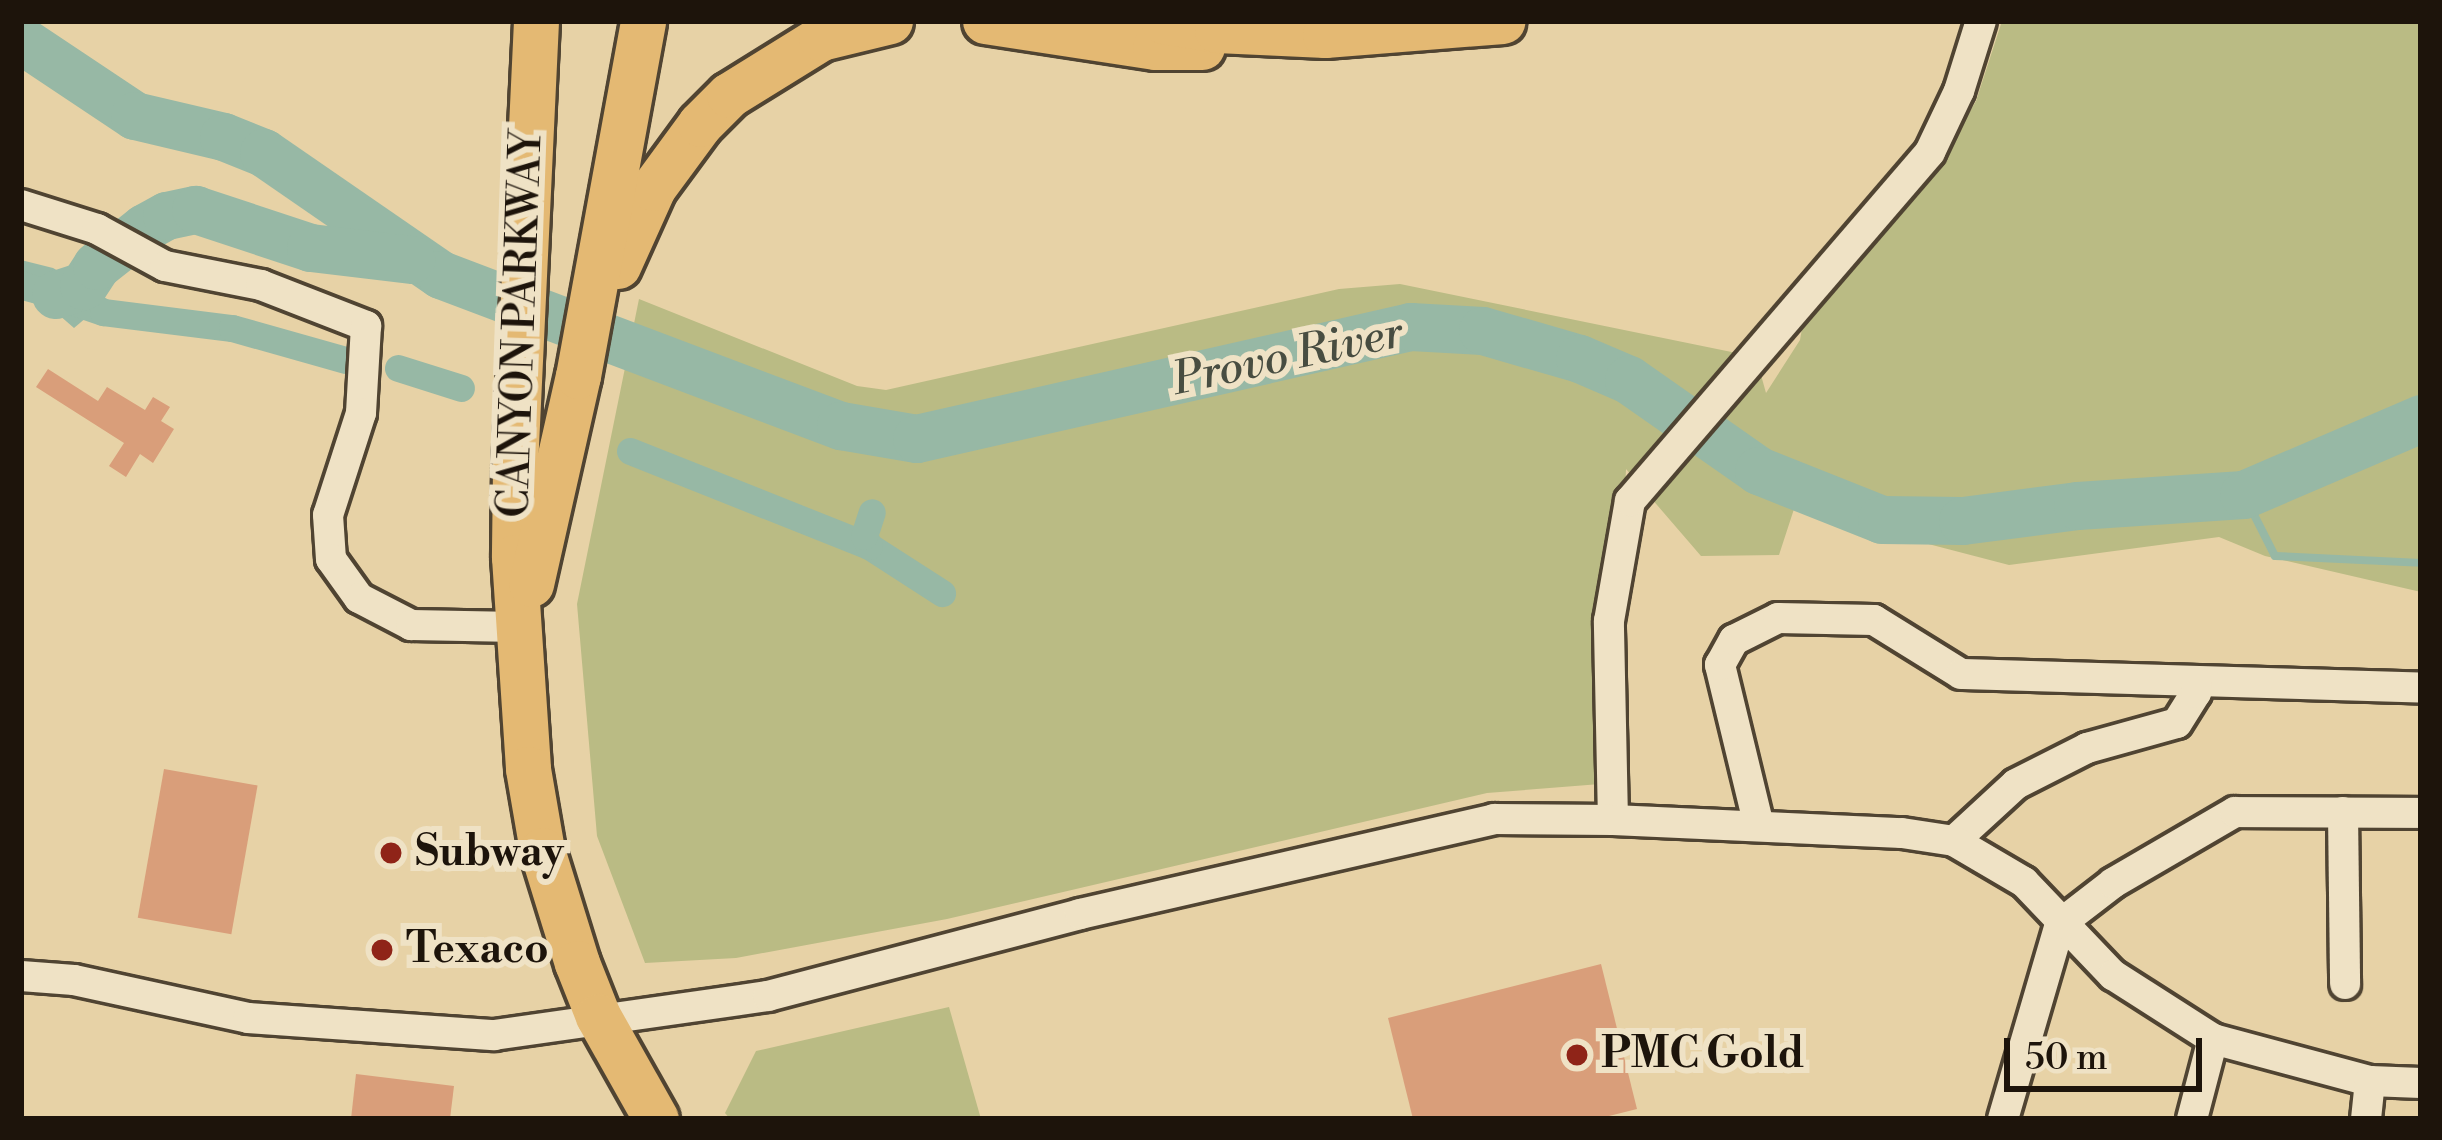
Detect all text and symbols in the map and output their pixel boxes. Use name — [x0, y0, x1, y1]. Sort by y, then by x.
street label: CANYON PARKWAY — [490, 129, 554, 519]
water label: Provo River — [1168, 306, 1408, 408]
place label: Subway — [415, 828, 564, 878]
marker: Subway — [378, 840, 404, 866]
place label: Texaco — [406, 925, 549, 975]
marker: Texaco — [369, 937, 395, 963]
scale bar — [2010, 1014, 2208, 1088]
place label: PMC Gold — [1601, 1030, 1804, 1080]
text: 50 m — [2025, 1036, 2108, 1081]
marker: PMC Gold — [1564, 1042, 1590, 1068]

